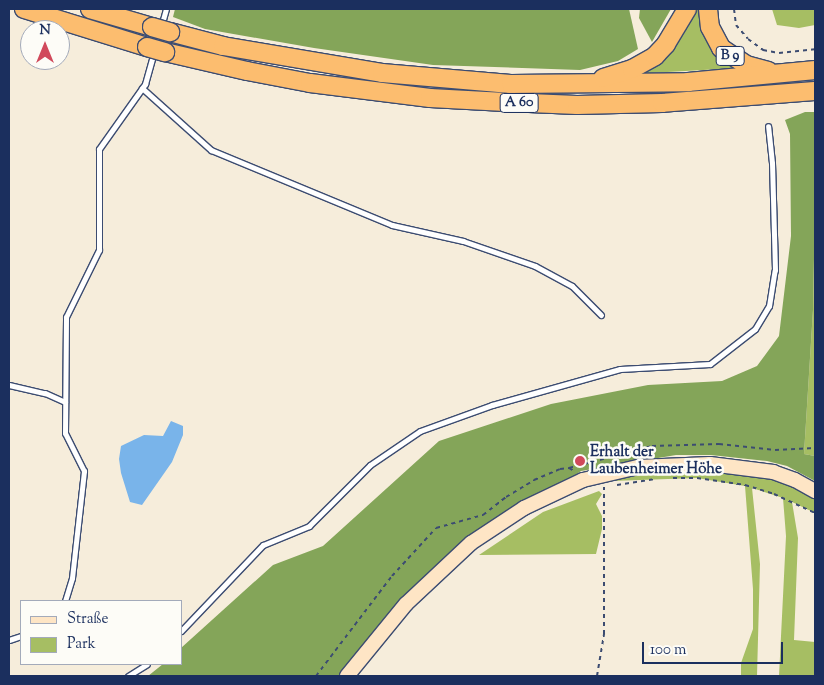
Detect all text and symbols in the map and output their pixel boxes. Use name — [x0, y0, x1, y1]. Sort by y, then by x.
north arrow — [20, 20, 70, 70]
text: N — [39, 21, 51, 41]
road number: B 9 — [715, 44, 745, 68]
road number: A 60 — [499, 92, 539, 115]
place label: Erhalt der Laubenheimer Höhe — [590, 443, 722, 478]
marker: Erhalt der Laubenheimer Höhe — [574, 455, 586, 467]
legend — [20, 600, 182, 665]
text: Straße — [67, 609, 109, 630]
scale bar — [644, 632, 785, 664]
text: Park — [67, 634, 96, 655]
text: 100 m — [650, 640, 686, 661]

